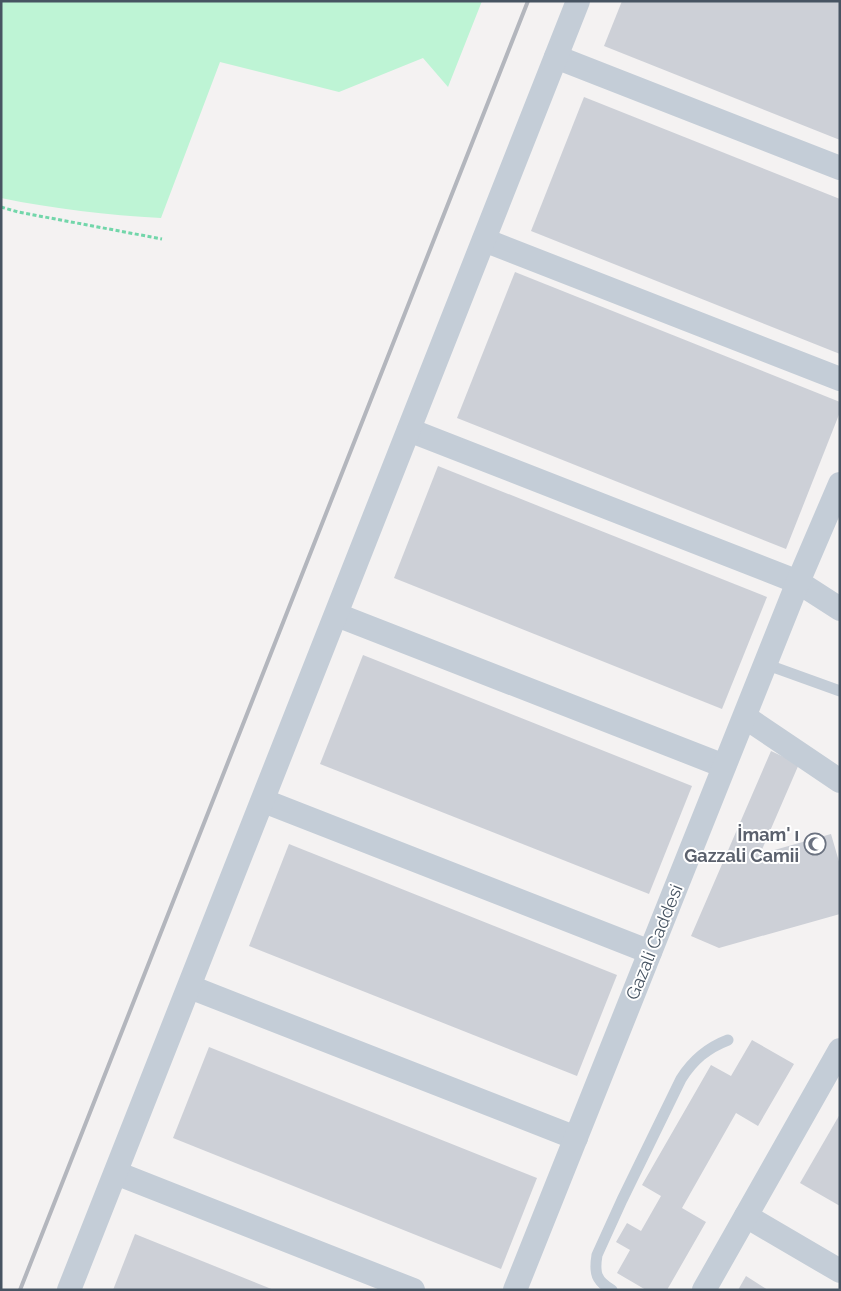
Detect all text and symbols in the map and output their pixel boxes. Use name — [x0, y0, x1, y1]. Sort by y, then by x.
place label: İmam' ı Gazzali Camii — [684, 824, 799, 866]
mosque icon: İmam' ı Gazzali Camii — [803, 832, 827, 856]
street label: Gazali Caddesi — [621, 881, 687, 1003]

